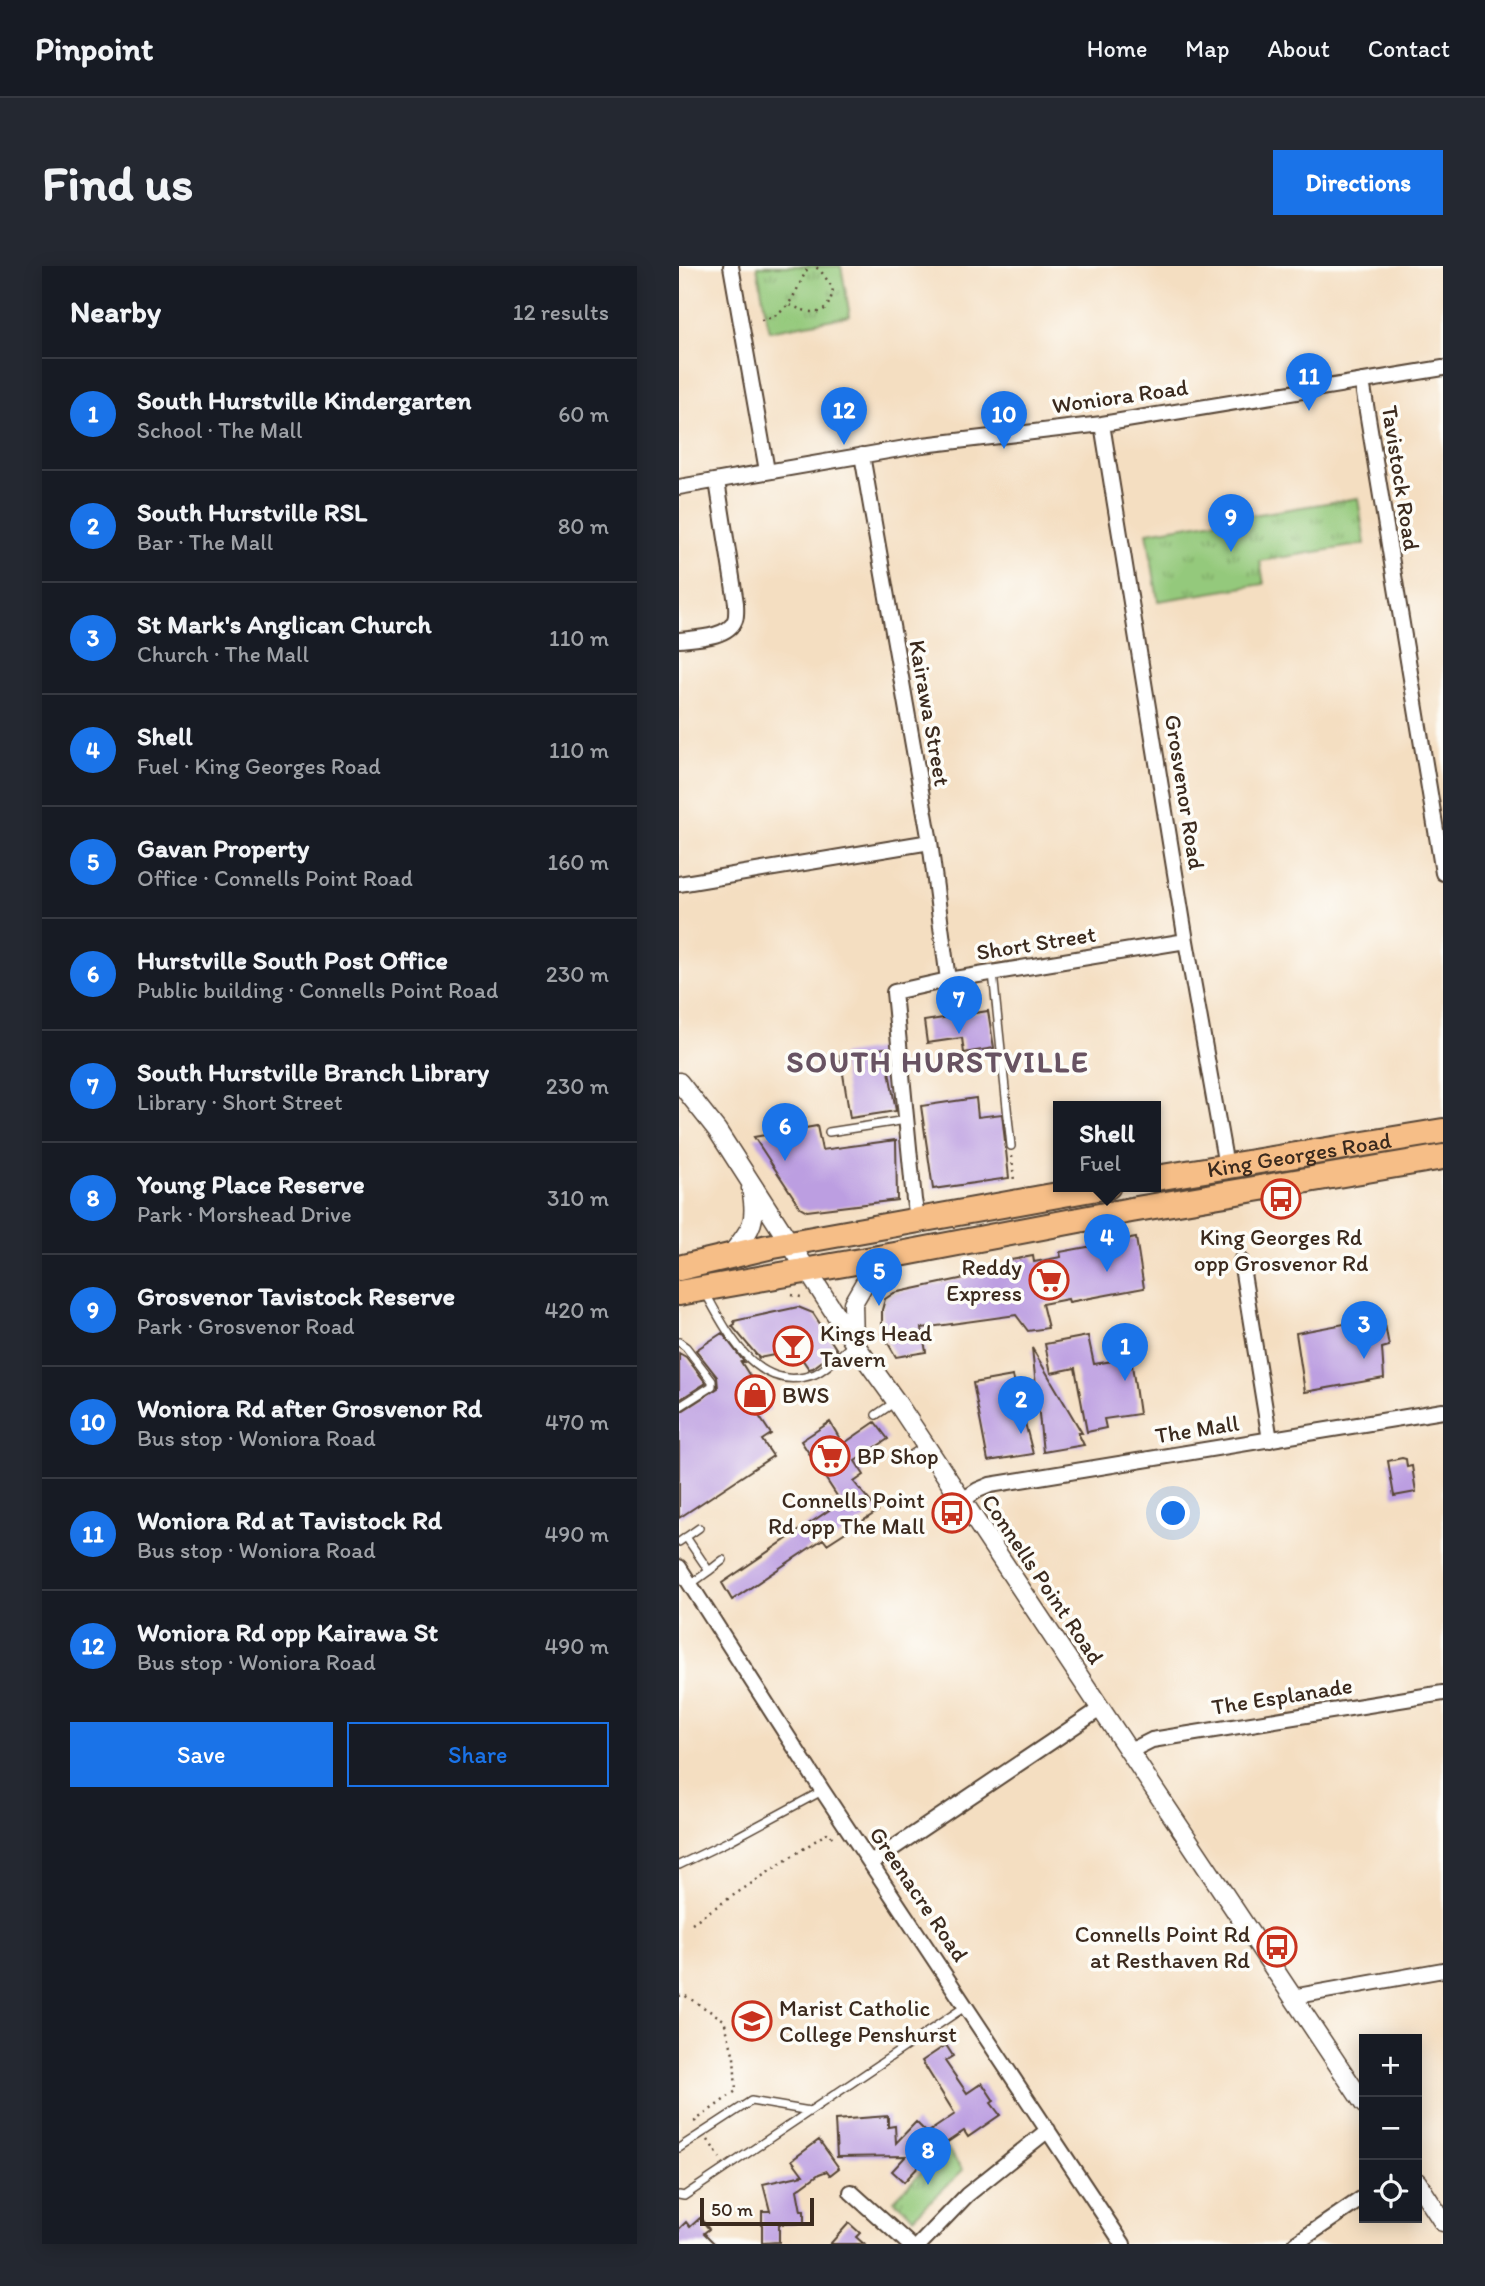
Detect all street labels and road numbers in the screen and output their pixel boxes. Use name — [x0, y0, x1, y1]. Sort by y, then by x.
street label: Woniora Road — [1050, 373, 1190, 419]
street label: Tavistock Road — [1376, 403, 1426, 553]
street label: Kairawa Street — [903, 638, 957, 789]
street label: Grosvenor Road — [1159, 713, 1211, 872]
street label: Short Street — [974, 920, 1098, 966]
street label: King Georges Road — [1205, 1126, 1394, 1183]
street label: The Mall — [1153, 1409, 1241, 1449]
street label: Connells Point Road — [976, 1489, 1110, 1669]
street label: The Esplanade — [1210, 1671, 1354, 1721]
street label: Greenacre Road — [864, 1821, 974, 1967]

